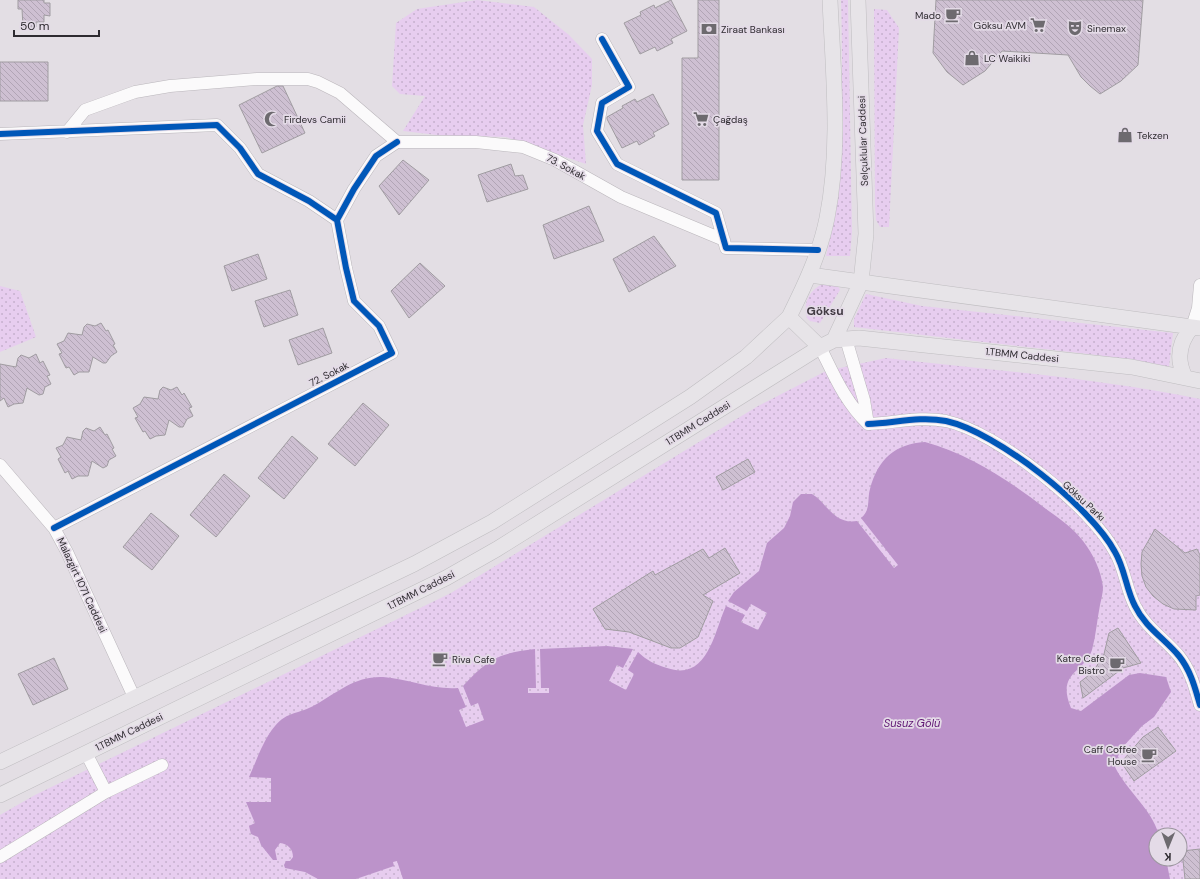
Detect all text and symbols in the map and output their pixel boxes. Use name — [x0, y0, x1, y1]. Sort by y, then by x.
cafe icon: Mado — [944, 6, 962, 24]
place label: Mado — [915, 9, 941, 22]
scale bar — [14, 12, 99, 38]
supermarket icon: Göksu AVM — [1029, 16, 1047, 34]
text: 50 m — [20, 18, 49, 34]
place label: Göksu AVM — [974, 19, 1026, 32]
theatre icon: Sinemax — [1066, 19, 1084, 37]
bank icon: Ziraat Bankası — [700, 20, 718, 38]
place label: Sinemax — [1087, 22, 1126, 35]
place label: Ziraat Bankası — [721, 23, 785, 36]
shop icon: LC Waikiki — [963, 49, 981, 67]
place label: LC Waikiki — [984, 52, 1030, 65]
street label: Selçuklular Caddesi — [855, 96, 871, 186]
mosque icon: Firdevs Camii — [263, 110, 281, 128]
supermarket icon: Çağdaş — [692, 110, 710, 128]
place label: Firdevs Camii — [284, 113, 346, 126]
place label: Çağdaş — [713, 113, 748, 126]
shop icon: Tekzen — [1116, 126, 1134, 144]
place label: Tekzen — [1137, 129, 1169, 142]
street label: 73. Sokak — [544, 151, 588, 183]
district label: Göksu — [806, 303, 844, 319]
street label: 1.TBMM Caddesi — [985, 345, 1059, 365]
street label: 72. Sokak — [307, 359, 351, 389]
street label: 1.TBMM Caddesi — [663, 398, 733, 448]
street label: Göksu Parkı — [1060, 478, 1108, 524]
street label: Malazgirt 1071 Caddesi — [54, 535, 110, 635]
street label: 1.TBMM Caddesi — [385, 567, 457, 613]
cafe icon: Riva Cafe — [431, 650, 449, 668]
place label: Katre Cafe Bistro — [1057, 652, 1105, 677]
place label: Riva Cafe — [452, 653, 495, 666]
cafe icon: Katre Cafe Bistro — [1108, 655, 1126, 673]
street label: 1.TBMM Caddesi — [93, 710, 165, 754]
water label: Susuz Gölü — [884, 716, 941, 730]
place label: Caff Coffee House — [1084, 743, 1137, 768]
cafe icon: Caff Coffee House — [1140, 746, 1158, 764]
north arrow — [1148, 827, 1188, 867]
text: K — [1164, 850, 1172, 864]

